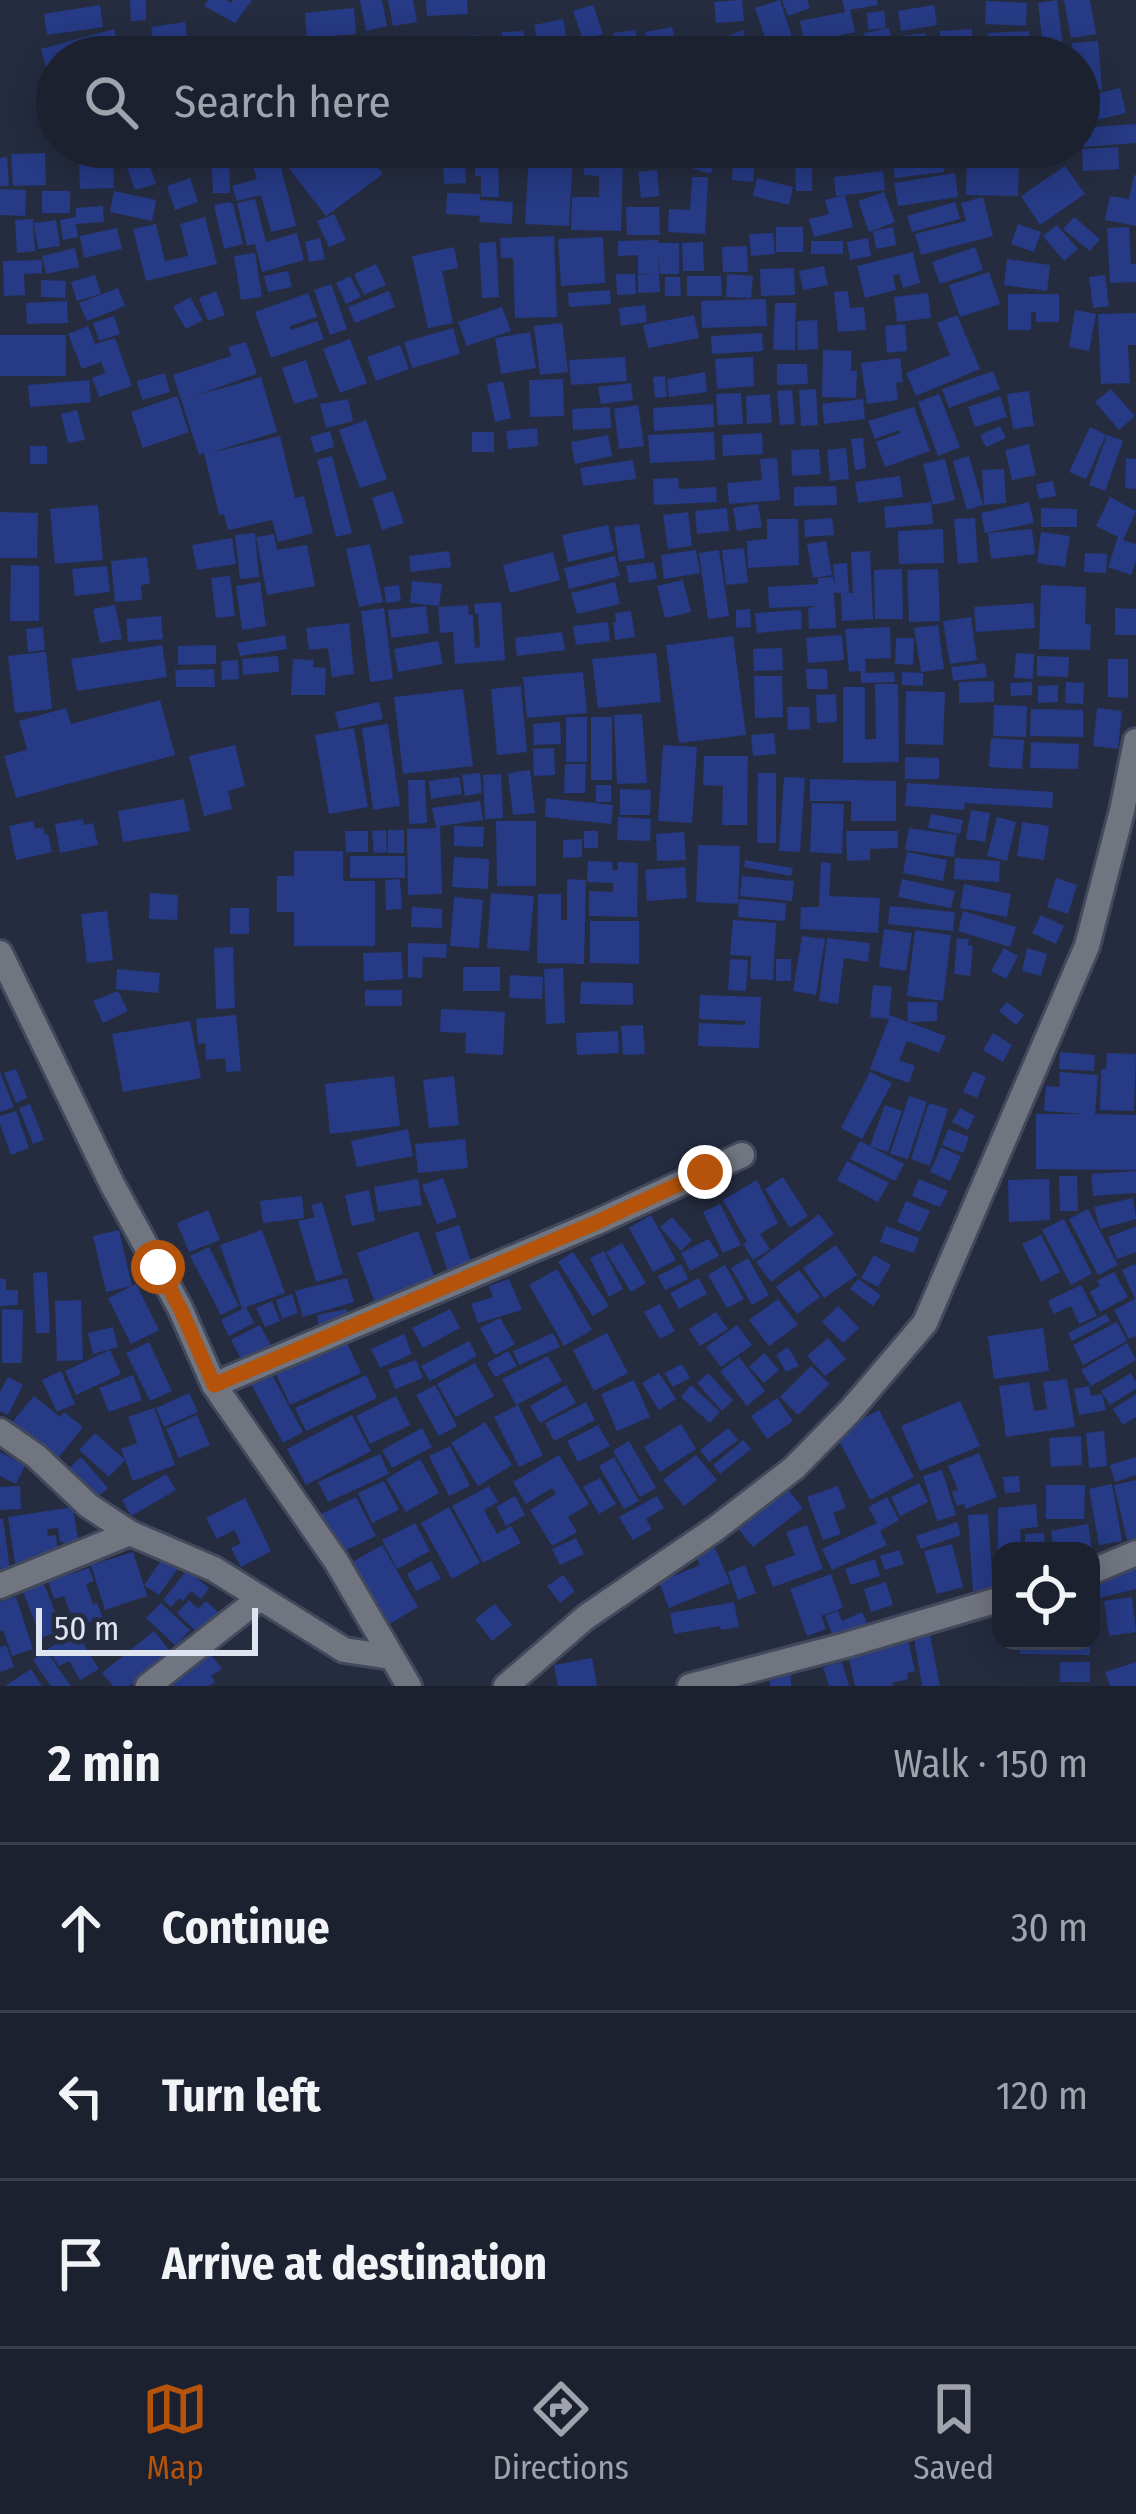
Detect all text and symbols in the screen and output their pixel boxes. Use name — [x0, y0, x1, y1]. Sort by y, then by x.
search box — [36, 36, 1100, 168]
icon: search — [78, 69, 144, 135]
text: Search here — [174, 75, 391, 129]
route end — [678, 1145, 732, 1199]
route start — [131, 1240, 185, 1294]
map controls — [992, 1542, 1100, 1650]
button: locate — [992, 1542, 1100, 1650]
scale bar — [36, 1602, 258, 1655]
text: 50 m — [54, 1609, 119, 1649]
text: 2 min — [48, 1733, 161, 1795]
text: Walk · 150 m — [894, 1741, 1088, 1787]
icon: ahead — [48, 1895, 114, 1961]
text: Continue — [162, 1901, 330, 1955]
text: 30 m — [1011, 1905, 1088, 1951]
icon: left — [48, 2063, 114, 2129]
text: Turn left — [162, 2069, 321, 2123]
text: 120 m — [996, 2073, 1088, 2119]
icon: arrive — [48, 2231, 114, 2297]
text: Arrive at destination — [162, 2237, 547, 2291]
tab: Map — [142, 2376, 208, 2488]
tab: Directions — [492, 2376, 629, 2488]
tab: Saved — [913, 2376, 994, 2488]

